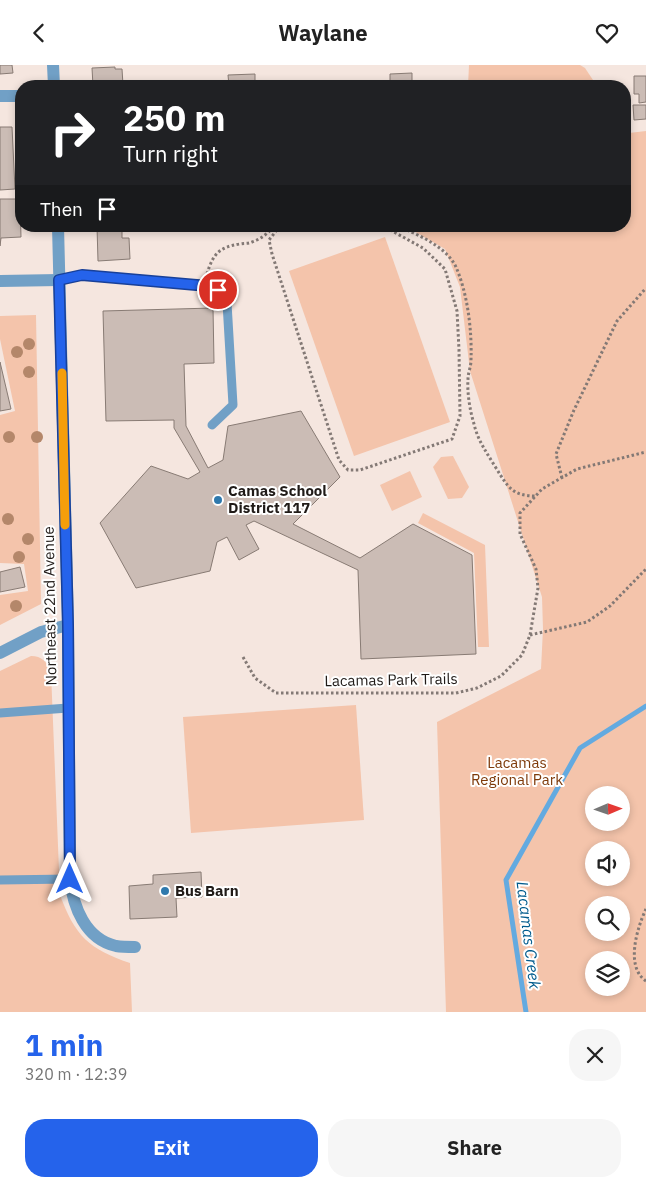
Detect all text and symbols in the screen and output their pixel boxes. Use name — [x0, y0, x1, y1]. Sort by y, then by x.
text: Waylane — [278, 18, 368, 47]
icon: back — [25, 19, 53, 47]
icon: heart — [593, 19, 621, 47]
text: 250 m — [123, 95, 226, 141]
icon: right — [40, 100, 105, 165]
text: Turn right — [123, 139, 218, 168]
icon: arrive — [93, 195, 121, 223]
text: Then — [40, 197, 83, 221]
pin — [197, 269, 239, 311]
icon: arrive — [204, 276, 232, 304]
place label: Camas School District 117 — [228, 481, 327, 517]
marker: Camas School District 117 — [212, 494, 224, 506]
street label: Northeast 22nd Avenue — [39, 526, 60, 686]
street label: Lacamas Park Trails — [324, 669, 458, 690]
park label: Lacamas Regional Park — [471, 753, 563, 789]
north arrow — [585, 786, 630, 831]
map controls — [585, 786, 630, 996]
button: sound — [585, 841, 630, 886]
position arrow — [43, 852, 95, 904]
water label: Lacamas Creek — [512, 880, 546, 991]
place label: Bus Barn — [175, 881, 239, 900]
marker: Bus Barn — [159, 885, 171, 897]
button: search — [585, 896, 630, 941]
button: layers — [585, 951, 630, 996]
text: 1 min — [25, 1025, 103, 1064]
button: close — [569, 1029, 621, 1081]
text: 320 m · 12:39 — [25, 1064, 127, 1084]
button: Exit — [25, 1119, 318, 1177]
button: Share — [328, 1119, 621, 1177]

